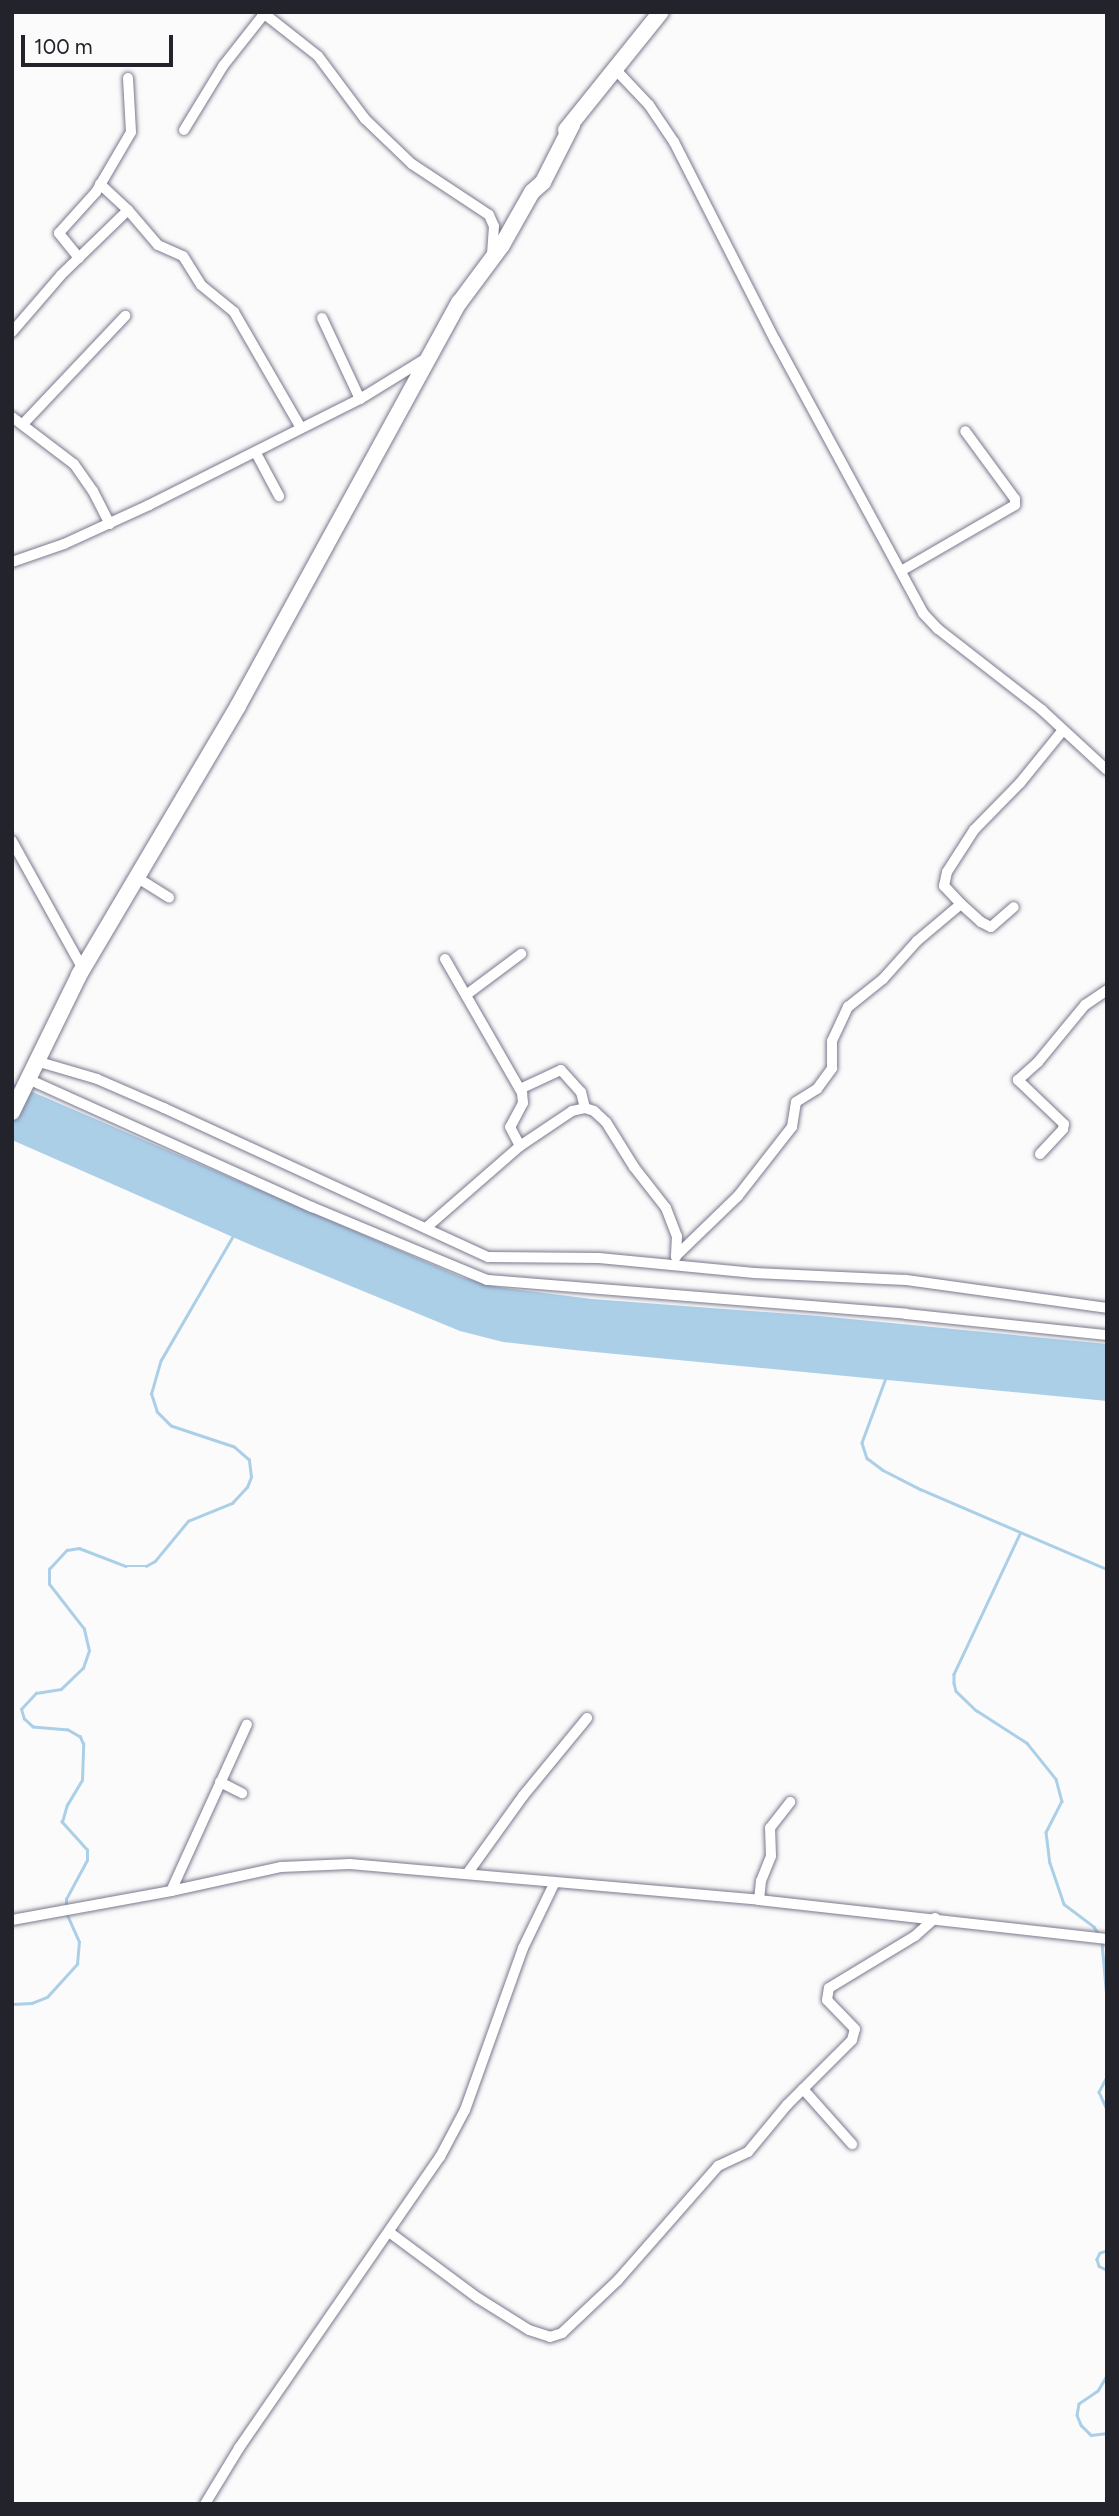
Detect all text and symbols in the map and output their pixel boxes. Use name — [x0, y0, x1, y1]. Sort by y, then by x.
scale bar — [24, 21, 177, 65]
text: 100 m — [34, 34, 93, 59]

